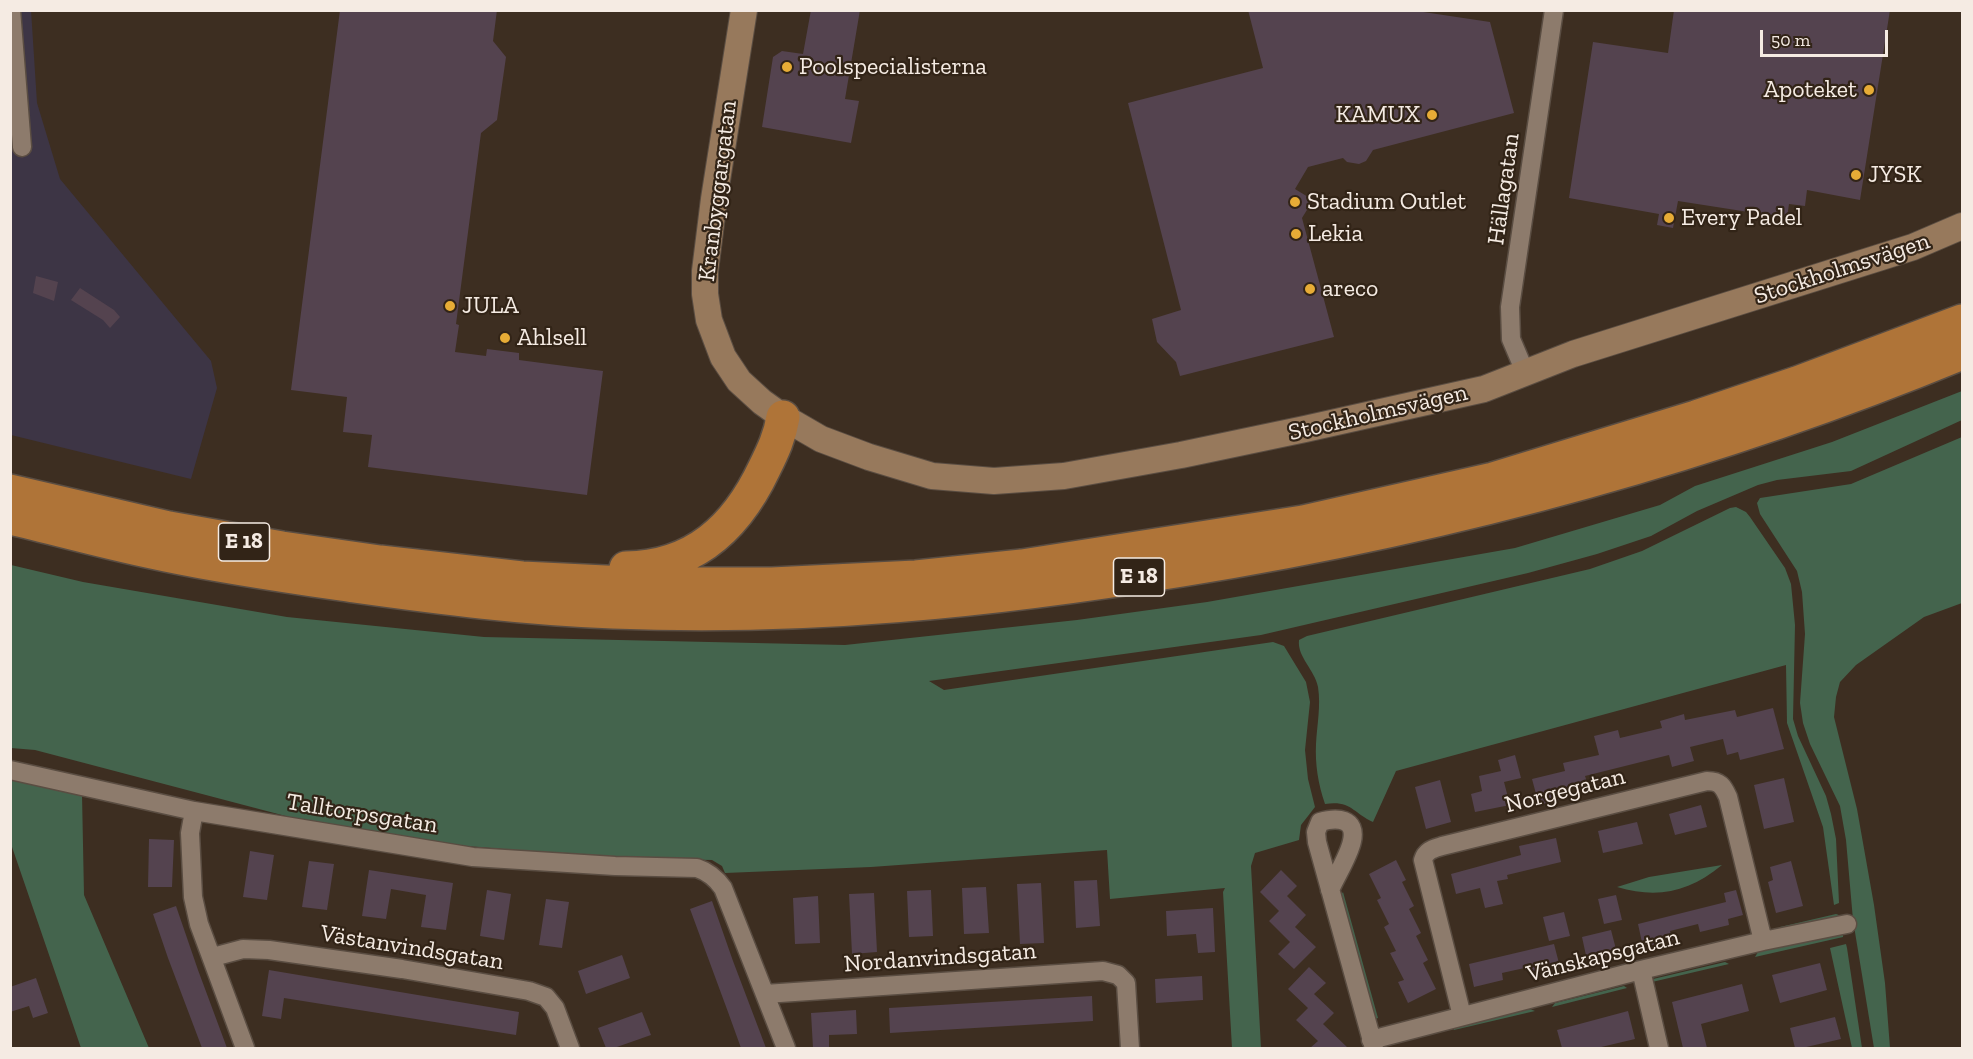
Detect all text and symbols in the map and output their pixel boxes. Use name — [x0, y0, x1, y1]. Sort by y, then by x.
scale bar — [1763, 18, 1890, 56]
text: 50 m — [1771, 29, 1810, 51]
place label: Poolspecialisterna — [799, 53, 987, 81]
marker: Poolspecialisterna — [780, 60, 794, 74]
place label: Apoteket — [1764, 76, 1857, 104]
marker: Apoteket — [1862, 83, 1876, 97]
street label: Kranbyggargatan — [693, 99, 743, 283]
place label: KAMUX — [1335, 101, 1420, 129]
marker: KAMUX — [1425, 108, 1439, 122]
street label: Hällagatan — [1482, 131, 1526, 247]
place label: JYSK — [1868, 161, 1922, 189]
marker: JYSK — [1849, 168, 1863, 182]
place label: Stadium Outlet — [1307, 188, 1466, 216]
marker: Stadium Outlet — [1288, 195, 1302, 209]
place label: Every Padel — [1681, 204, 1802, 232]
marker: Every Padel — [1662, 211, 1676, 225]
place label: Lekia — [1308, 220, 1363, 248]
marker: Lekia — [1289, 227, 1303, 241]
street label: Stockholmsvägen — [1751, 227, 1933, 311]
place label: areco — [1322, 275, 1378, 303]
marker: areco — [1303, 282, 1317, 296]
place label: JULA — [462, 292, 519, 320]
marker: JULA — [443, 299, 457, 313]
place label: Ahlsell — [517, 324, 587, 352]
marker: Ahlsell — [498, 331, 512, 345]
street label: Stockholmsvägen — [1286, 378, 1470, 448]
road number: E 18 — [218, 523, 270, 561]
road number: E 18 — [1114, 558, 1164, 596]
street label: Norgegatan — [1502, 762, 1628, 820]
street label: Talltorpsgatan — [284, 788, 440, 840]
street label: Västanvindsgatan — [318, 919, 506, 977]
street label: Vänskapsgatan — [1524, 923, 1682, 989]
street label: Nordanvindsgatan — [843, 937, 1037, 979]

